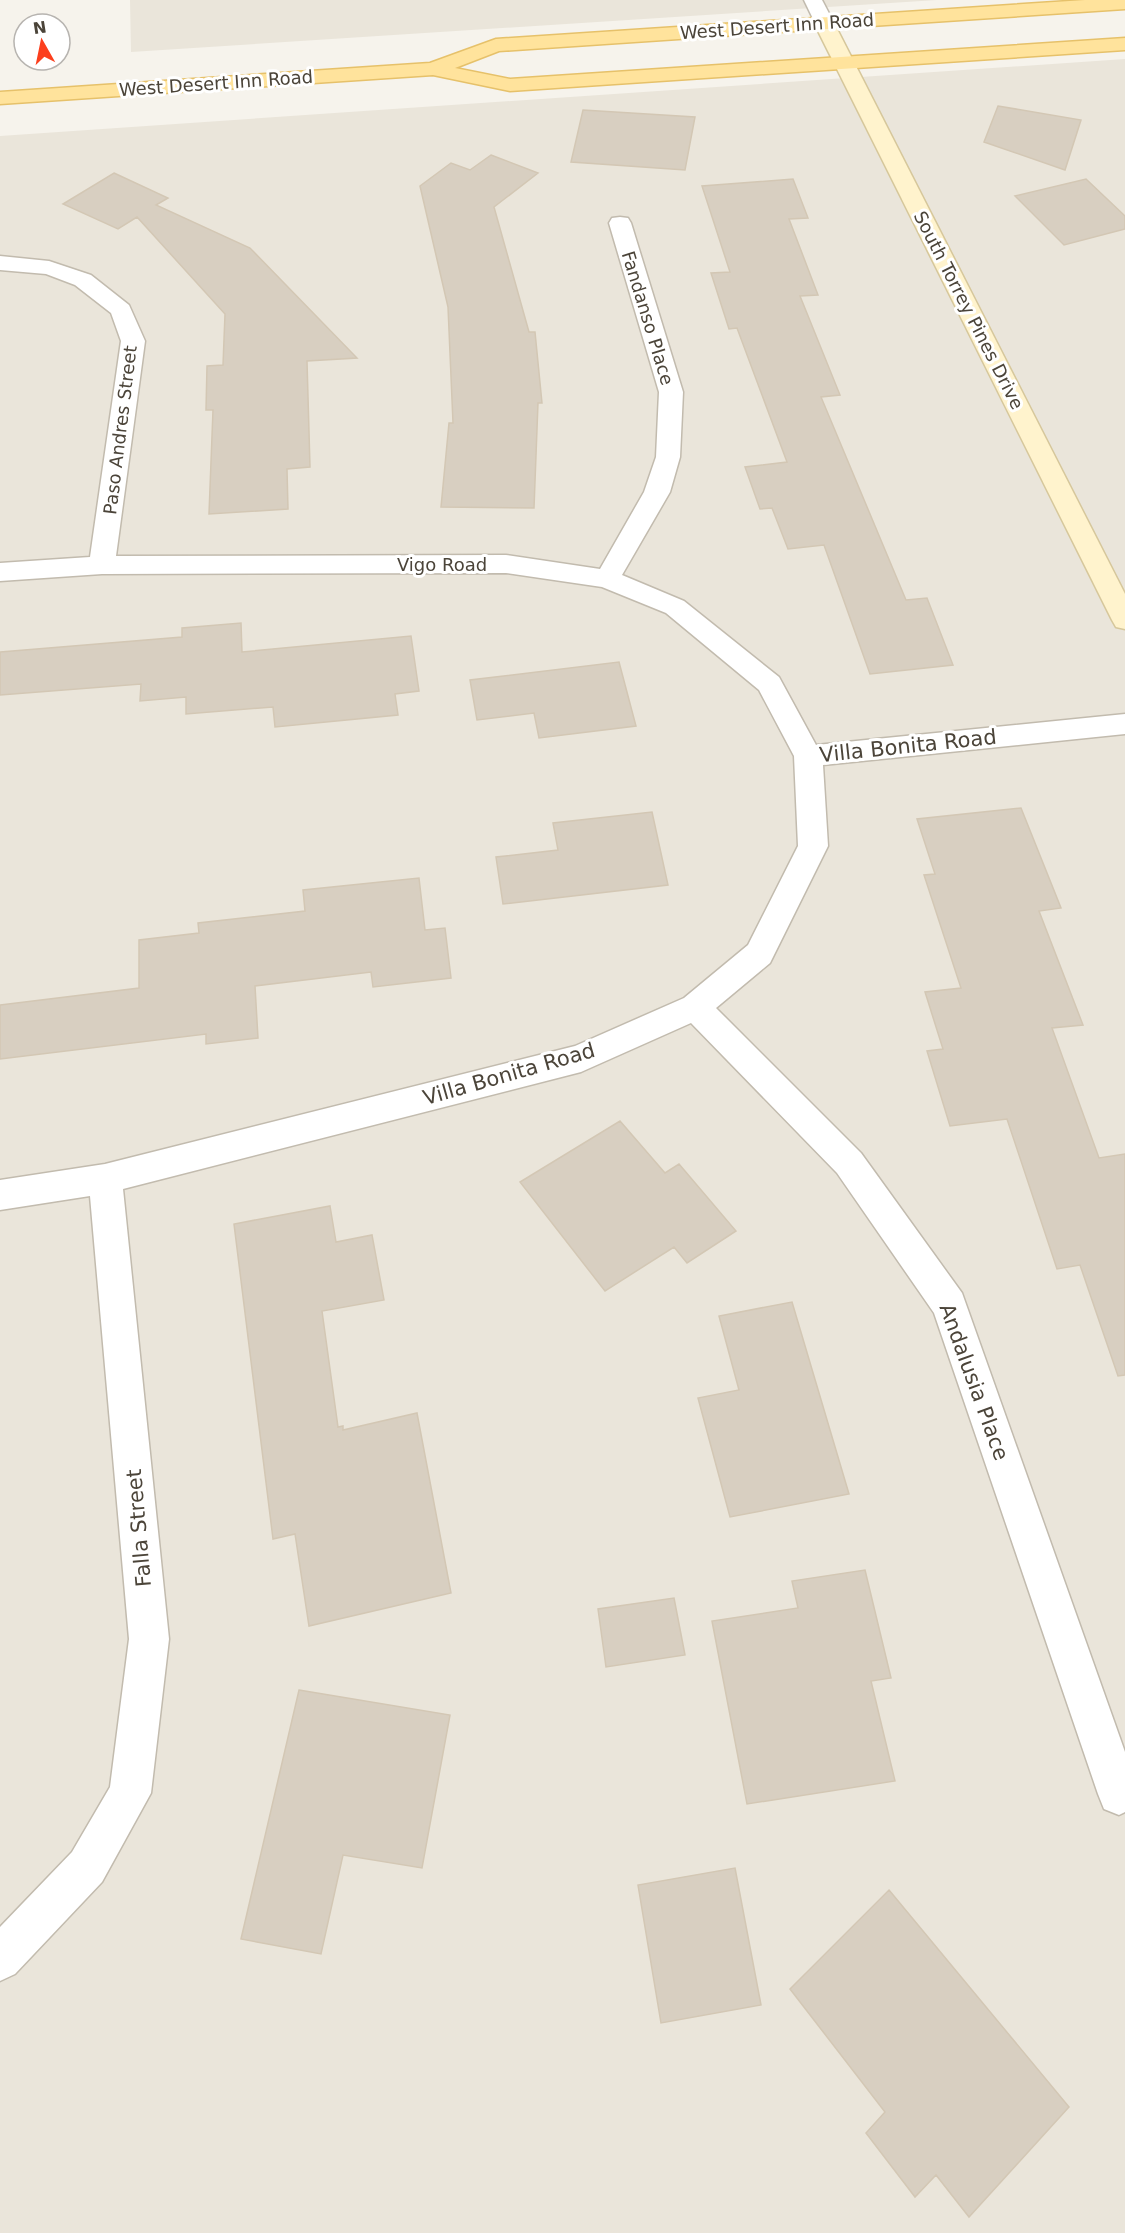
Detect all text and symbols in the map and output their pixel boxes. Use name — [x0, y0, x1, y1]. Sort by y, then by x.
street label: West Desert Inn Road — [679, 9, 875, 43]
north arrow — [12, 12, 72, 72]
text: N — [32, 17, 48, 38]
street label: West Desert Inn Road — [118, 66, 314, 100]
street label: South Torrey Pines Drive — [910, 207, 1028, 413]
street label: Fandanso Place — [618, 248, 678, 388]
street label: Paso Andres Street — [99, 344, 141, 516]
street label: Vigo Road — [397, 554, 487, 575]
street label: Villa Bonita Road — [818, 725, 998, 767]
street label: Villa Bonita Road — [420, 1038, 598, 1110]
street label: Andalusia Place — [934, 1300, 1014, 1464]
street label: Falla Street — [122, 1468, 156, 1588]

